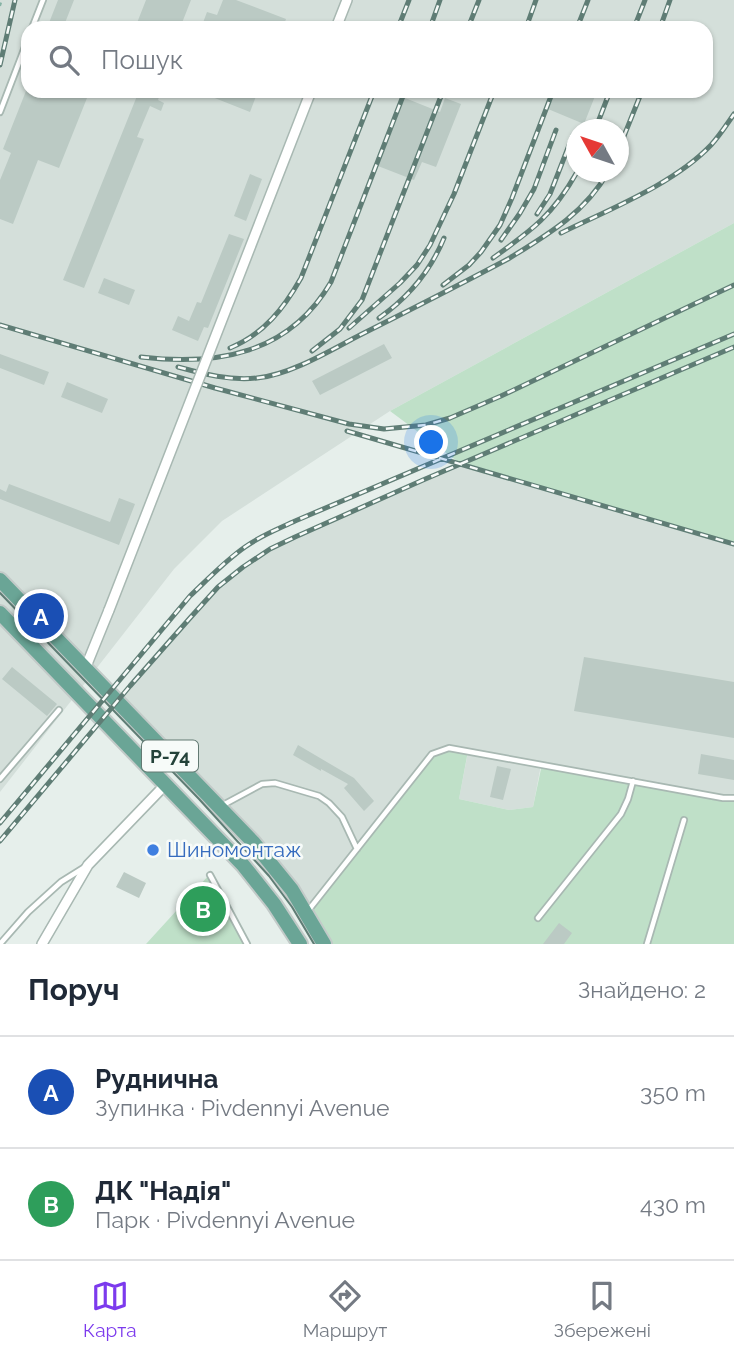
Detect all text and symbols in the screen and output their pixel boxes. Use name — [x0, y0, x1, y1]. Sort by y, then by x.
search box — [21, 21, 713, 98]
icon: search — [45, 41, 83, 79]
text: Пошук — [101, 45, 183, 75]
north arrow — [566, 119, 629, 182]
your location — [414, 425, 448, 459]
pin: A — [18, 590, 64, 642]
road number: Р-74 — [142, 740, 198, 772]
place label: Шиномонтаж — [167, 837, 302, 862]
marker: Шиномонтаж — [145, 842, 161, 858]
pin: B — [180, 883, 226, 935]
text: Поруч — [28, 972, 119, 1007]
text: Знайдено: 2 — [578, 976, 706, 1003]
text: Руднична — [95, 1064, 218, 1094]
text: A — [43, 1079, 59, 1106]
text: 350 m — [640, 1079, 706, 1106]
text: Зупинка · Pivdennyi Avenue — [95, 1094, 390, 1121]
text: ДК "Надія" — [95, 1176, 231, 1206]
text: B — [43, 1191, 59, 1218]
text: 430 m — [640, 1191, 706, 1218]
text: Парк · Pivdennyi Avenue — [95, 1206, 355, 1233]
tab: Карта — [83, 1277, 137, 1341]
tab: Маршрут — [303, 1277, 387, 1341]
tab: Збережені — [554, 1277, 651, 1341]

